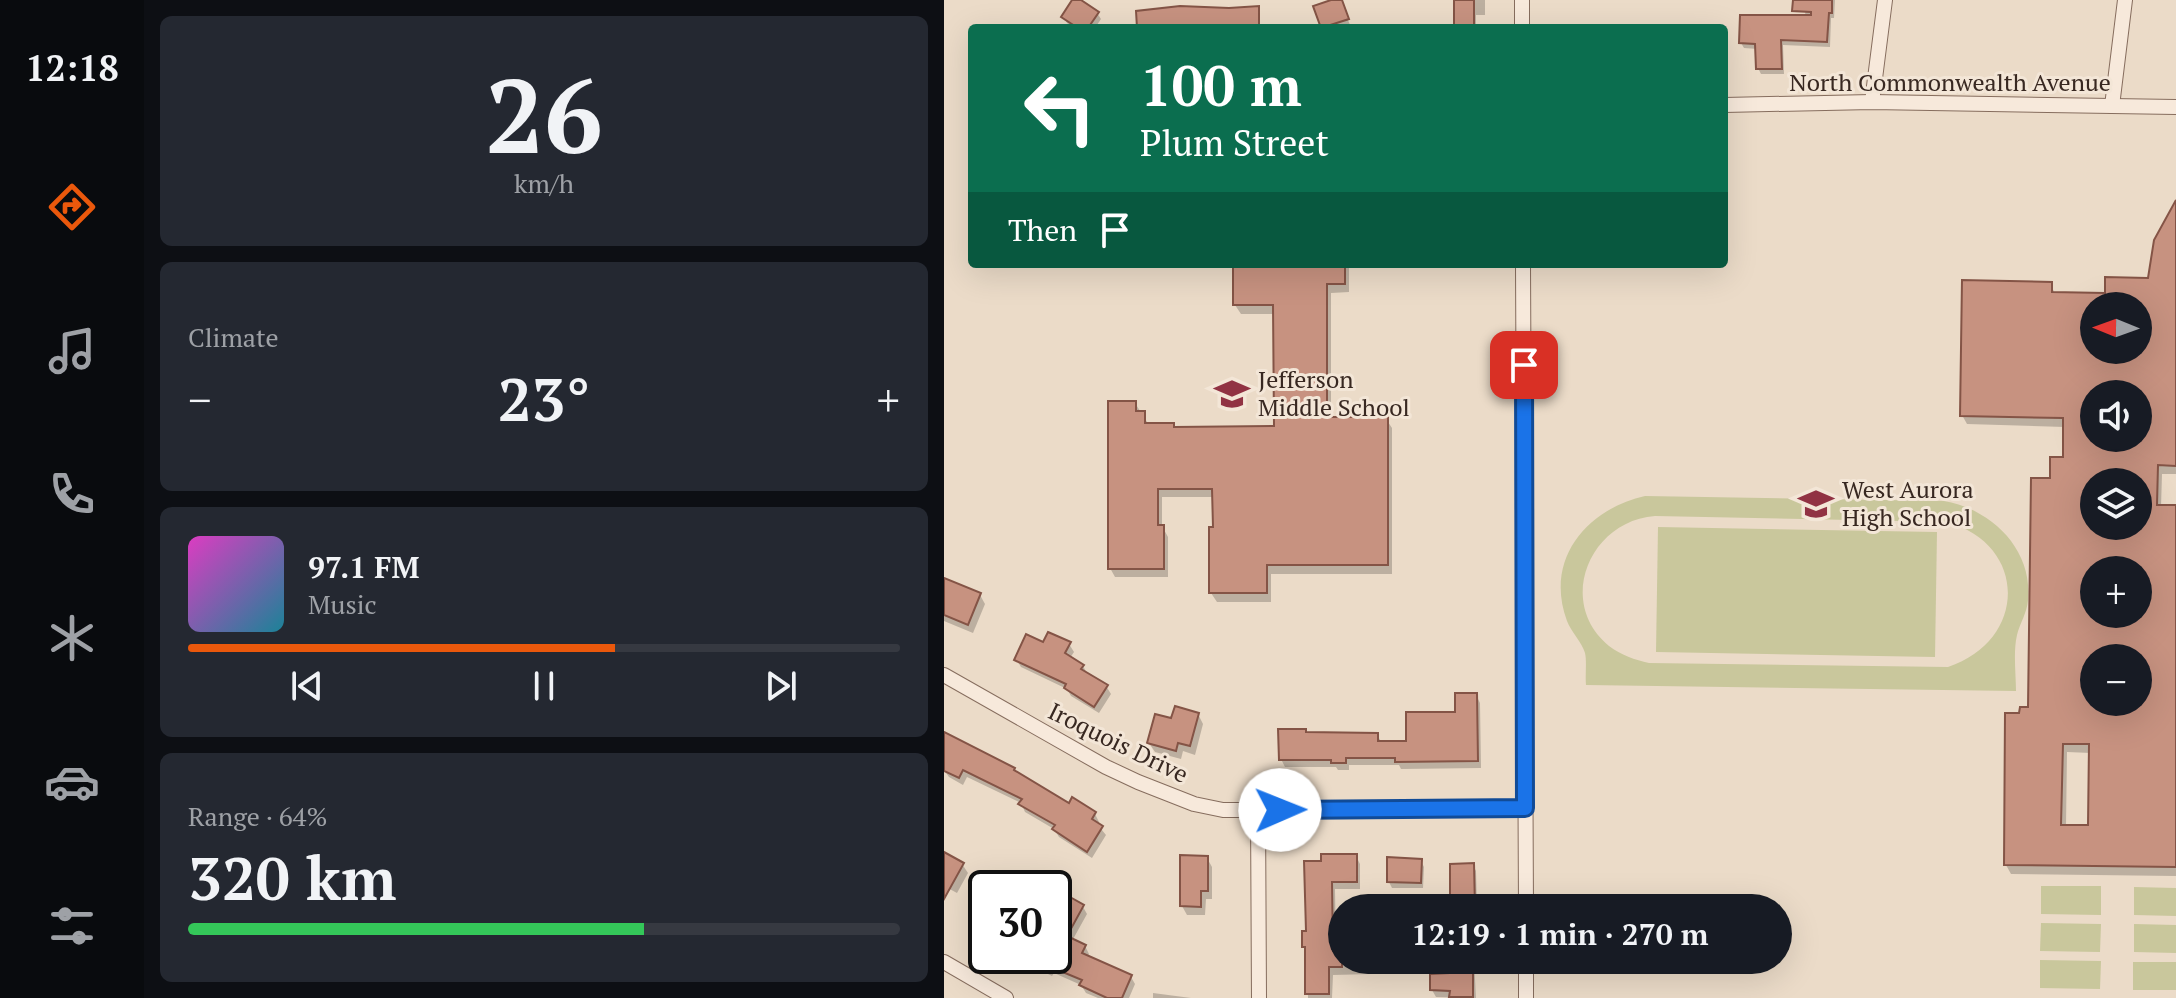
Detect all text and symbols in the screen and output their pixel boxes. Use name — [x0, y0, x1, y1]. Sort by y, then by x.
text: 12:18 — [25, 44, 119, 91]
text: 26 — [485, 45, 603, 183]
text: 100 m — [1140, 48, 1302, 122]
icon: left — [1008, 56, 1112, 160]
street label: North Commonwealth Avenue — [1789, 66, 2111, 98]
text: Plum Street — [1140, 119, 1329, 166]
text: km/h — [514, 166, 574, 200]
icon: directions — [44, 179, 100, 235]
icon: arrive — [1093, 208, 1137, 252]
text: Then — [1008, 210, 1077, 250]
north arrow — [2080, 292, 2152, 364]
map controls — [2080, 292, 2152, 716]
text: Climate — [188, 320, 279, 354]
icon: music — [44, 323, 100, 379]
pin — [1490, 331, 1558, 399]
icon: arrive — [1502, 343, 1546, 387]
text: 23° — [498, 359, 590, 438]
place label: Jefferson Middle School — [1258, 363, 1410, 423]
text: − — [188, 370, 211, 429]
text: + — [877, 370, 900, 429]
school or university icon: Jefferson Middle School — [1213, 375, 1251, 413]
button: sound — [2080, 380, 2152, 452]
icon: phone — [44, 466, 100, 522]
button: layers — [2080, 468, 2152, 540]
place label: West Aurora High School — [1842, 473, 1974, 533]
school or university icon: West Aurora High School — [1797, 485, 1835, 523]
text: 97.1 FM — [308, 547, 419, 587]
button: + — [2080, 556, 2152, 628]
text: Music — [308, 587, 377, 621]
icon: climate — [44, 610, 100, 666]
button: − — [2080, 644, 2152, 716]
icon: previous — [285, 664, 329, 708]
icon: pause — [522, 664, 566, 708]
icon: next — [759, 664, 803, 708]
street label: Iroquois Drive — [1043, 694, 1194, 790]
icon: car — [44, 754, 100, 810]
position arrow — [1238, 768, 1322, 852]
text: Range · 64% — [188, 799, 327, 833]
text: 320 km — [188, 838, 396, 917]
speed limit sign: 30 — [968, 870, 1072, 974]
icon: filters — [44, 898, 100, 954]
text: 12:19 · 1 min · 270 m — [1412, 914, 1708, 954]

